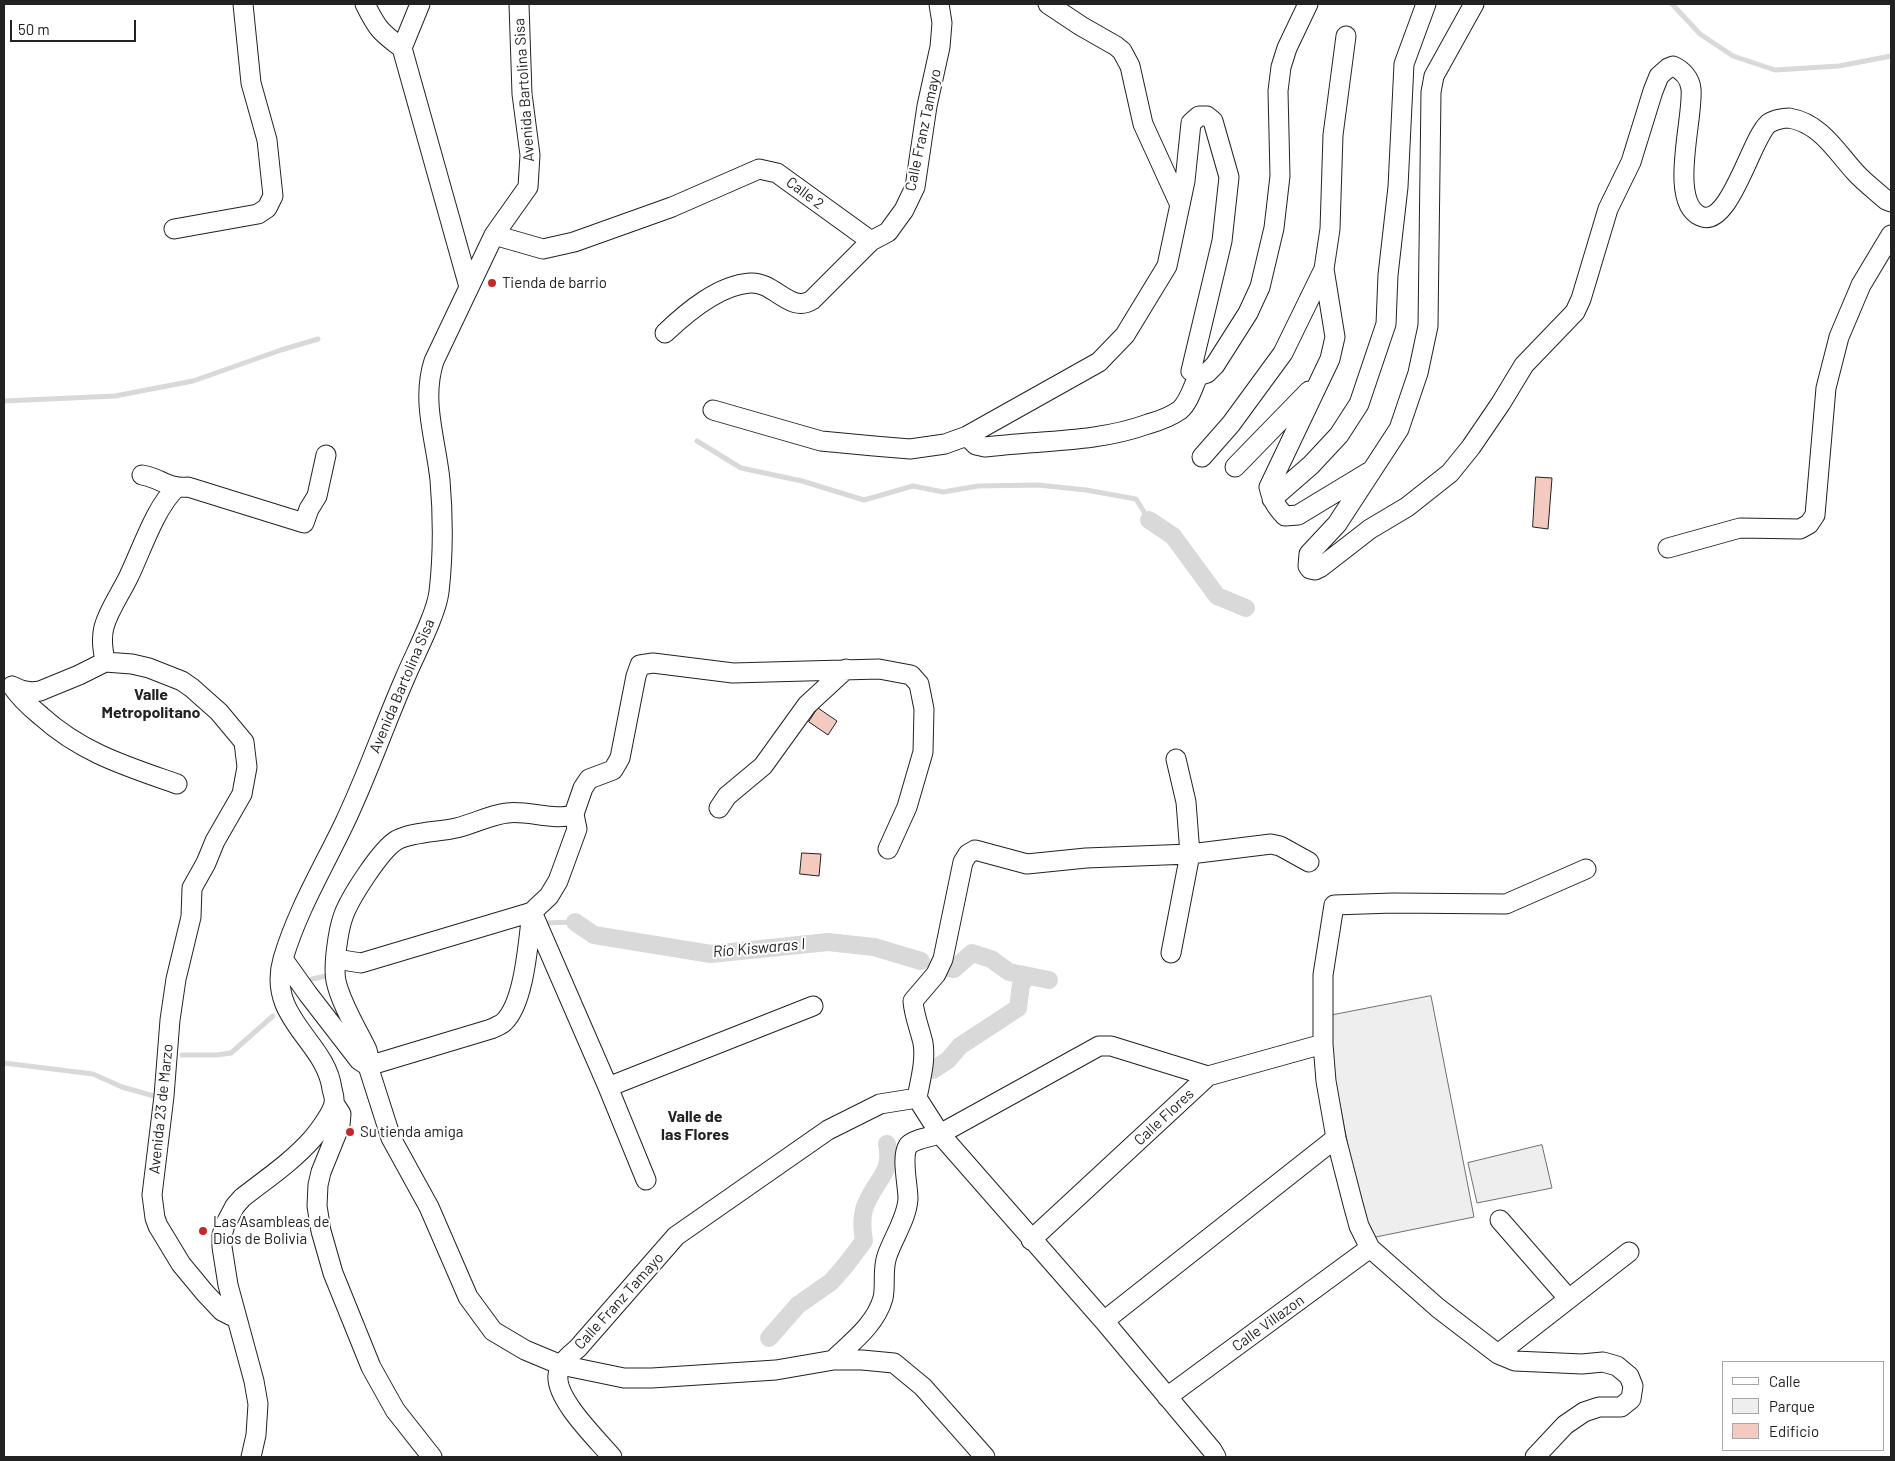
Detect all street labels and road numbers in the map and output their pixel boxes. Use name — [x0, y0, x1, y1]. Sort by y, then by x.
street label: Avenida Bartolina Sisa — [510, 18, 538, 162]
street label: Calle Franz Tamayo — [901, 67, 945, 193]
street label: Calle 2 — [783, 173, 827, 213]
street label: Avenida Bartolina Sisa — [366, 616, 438, 756]
street label: Avenida 23 de Marzo — [145, 1043, 177, 1175]
street label: Calle Flores — [1130, 1085, 1198, 1149]
street label: Calle Franz Tamayo — [571, 1249, 667, 1353]
street label: Calle Villazon — [1228, 1291, 1308, 1355]

